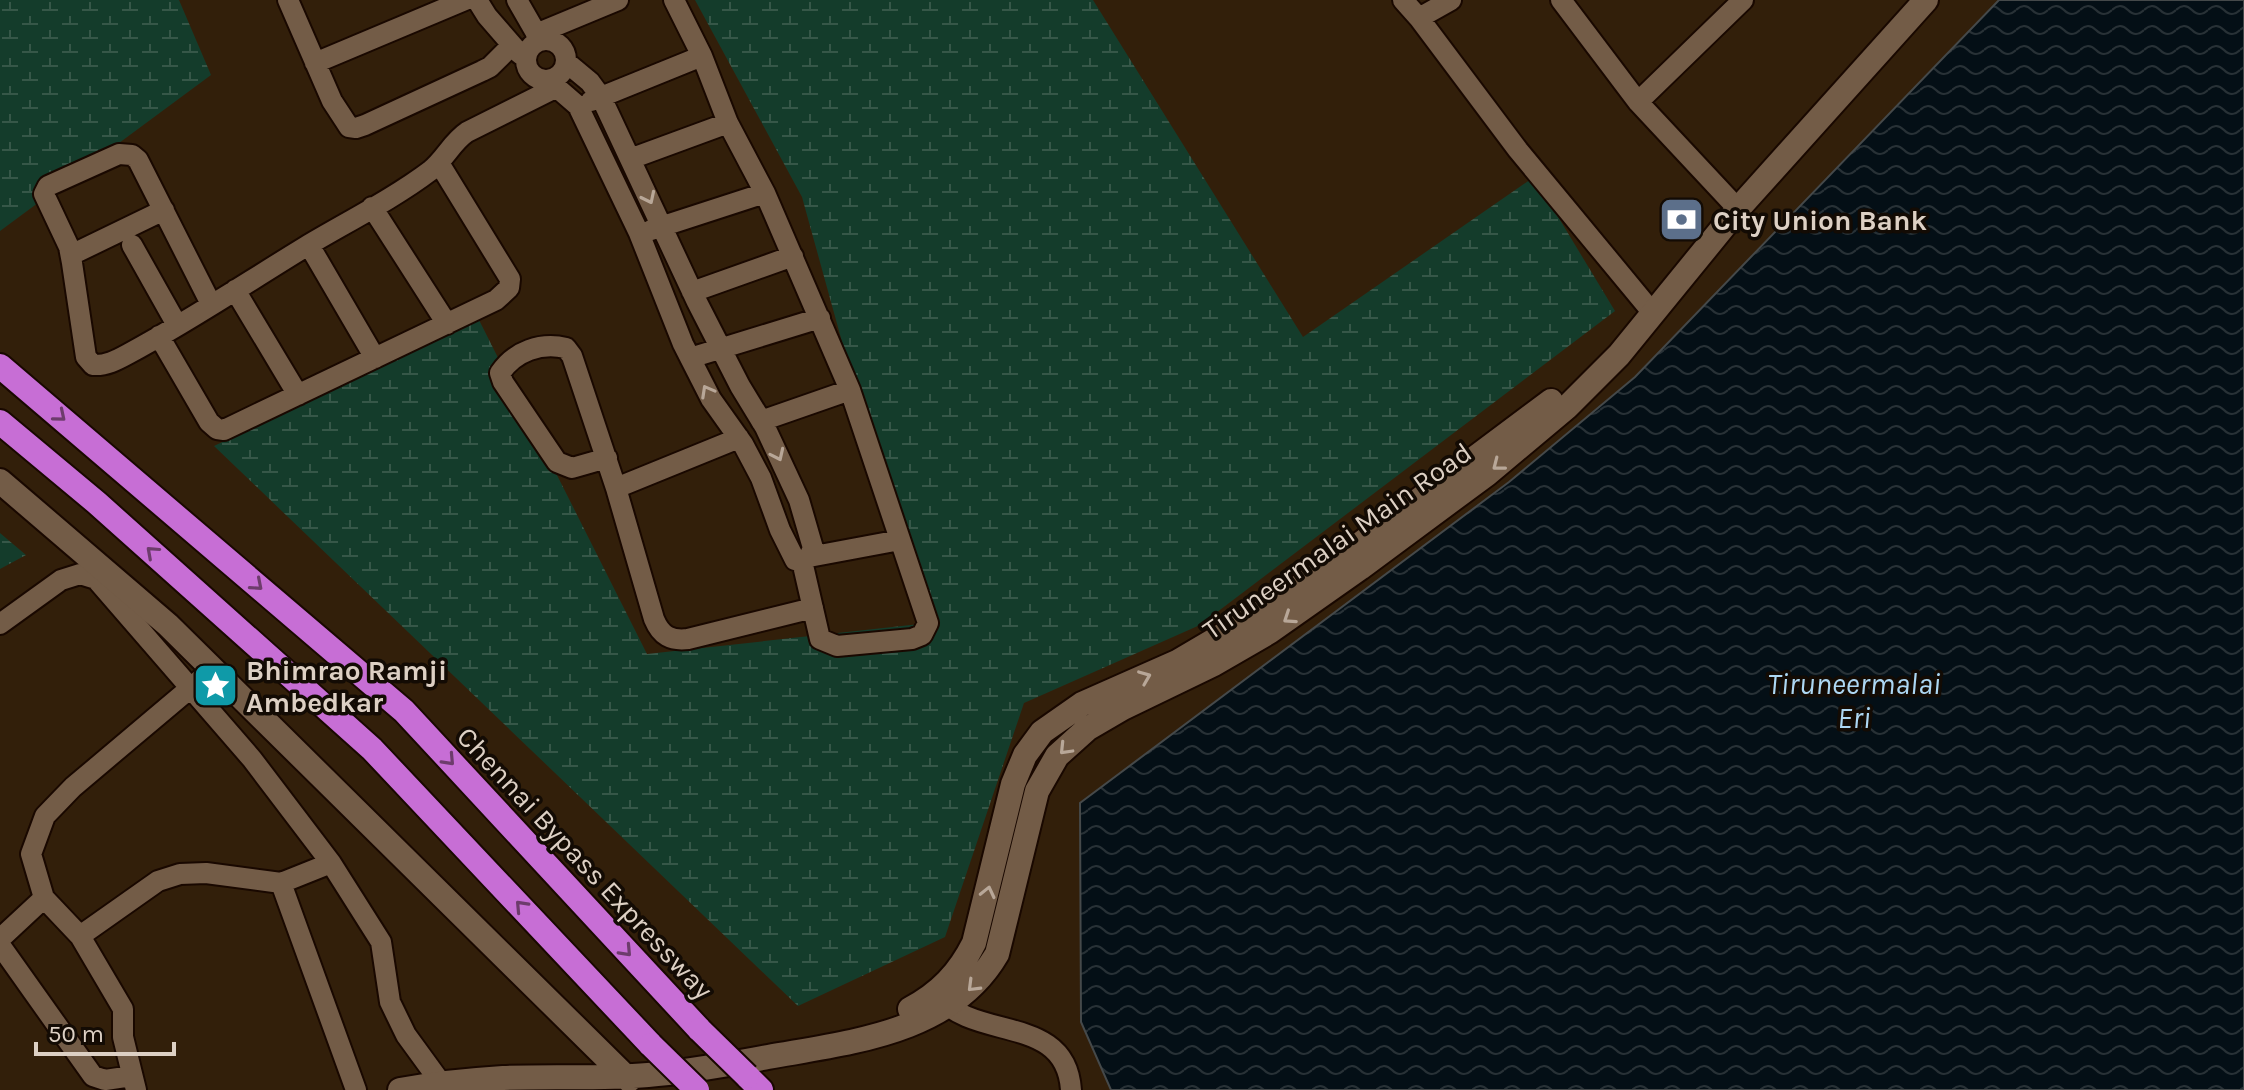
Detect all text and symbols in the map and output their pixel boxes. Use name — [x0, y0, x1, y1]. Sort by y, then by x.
one-way arrow — [640, 189, 655, 204]
bank icon: City Union Bank — [1658, 196, 1706, 244]
place label: City Union Bank — [1713, 204, 1927, 237]
one-way arrow — [702, 385, 717, 399]
one-way arrow — [50, 406, 65, 421]
street label: Tiruneermalai Main Road — [1196, 436, 1478, 646]
one-way arrow — [768, 447, 784, 462]
one-way arrow — [1492, 455, 1507, 469]
one-way arrow — [146, 547, 161, 562]
one-way arrow — [248, 575, 262, 590]
one-way arrow — [1283, 608, 1297, 623]
place label: Bhimrao Ramji Ambedkar — [246, 654, 447, 719]
place icon: Bhimrao Ramji Ambedkar — [191, 662, 239, 710]
water label: Tiruneermalai Eri — [1767, 666, 1941, 736]
one-way arrow — [1137, 670, 1151, 686]
street label: Chennai Bypass Expressway — [450, 720, 720, 1006]
one-way arrow — [1060, 740, 1074, 754]
one-way arrow — [439, 751, 454, 765]
one-way arrow — [979, 885, 996, 899]
one-way arrow — [516, 901, 530, 916]
one-way arrow — [616, 941, 630, 956]
one-way arrow — [968, 977, 982, 991]
scale bar — [36, 1006, 174, 1056]
text: 50 m — [48, 1020, 104, 1048]

